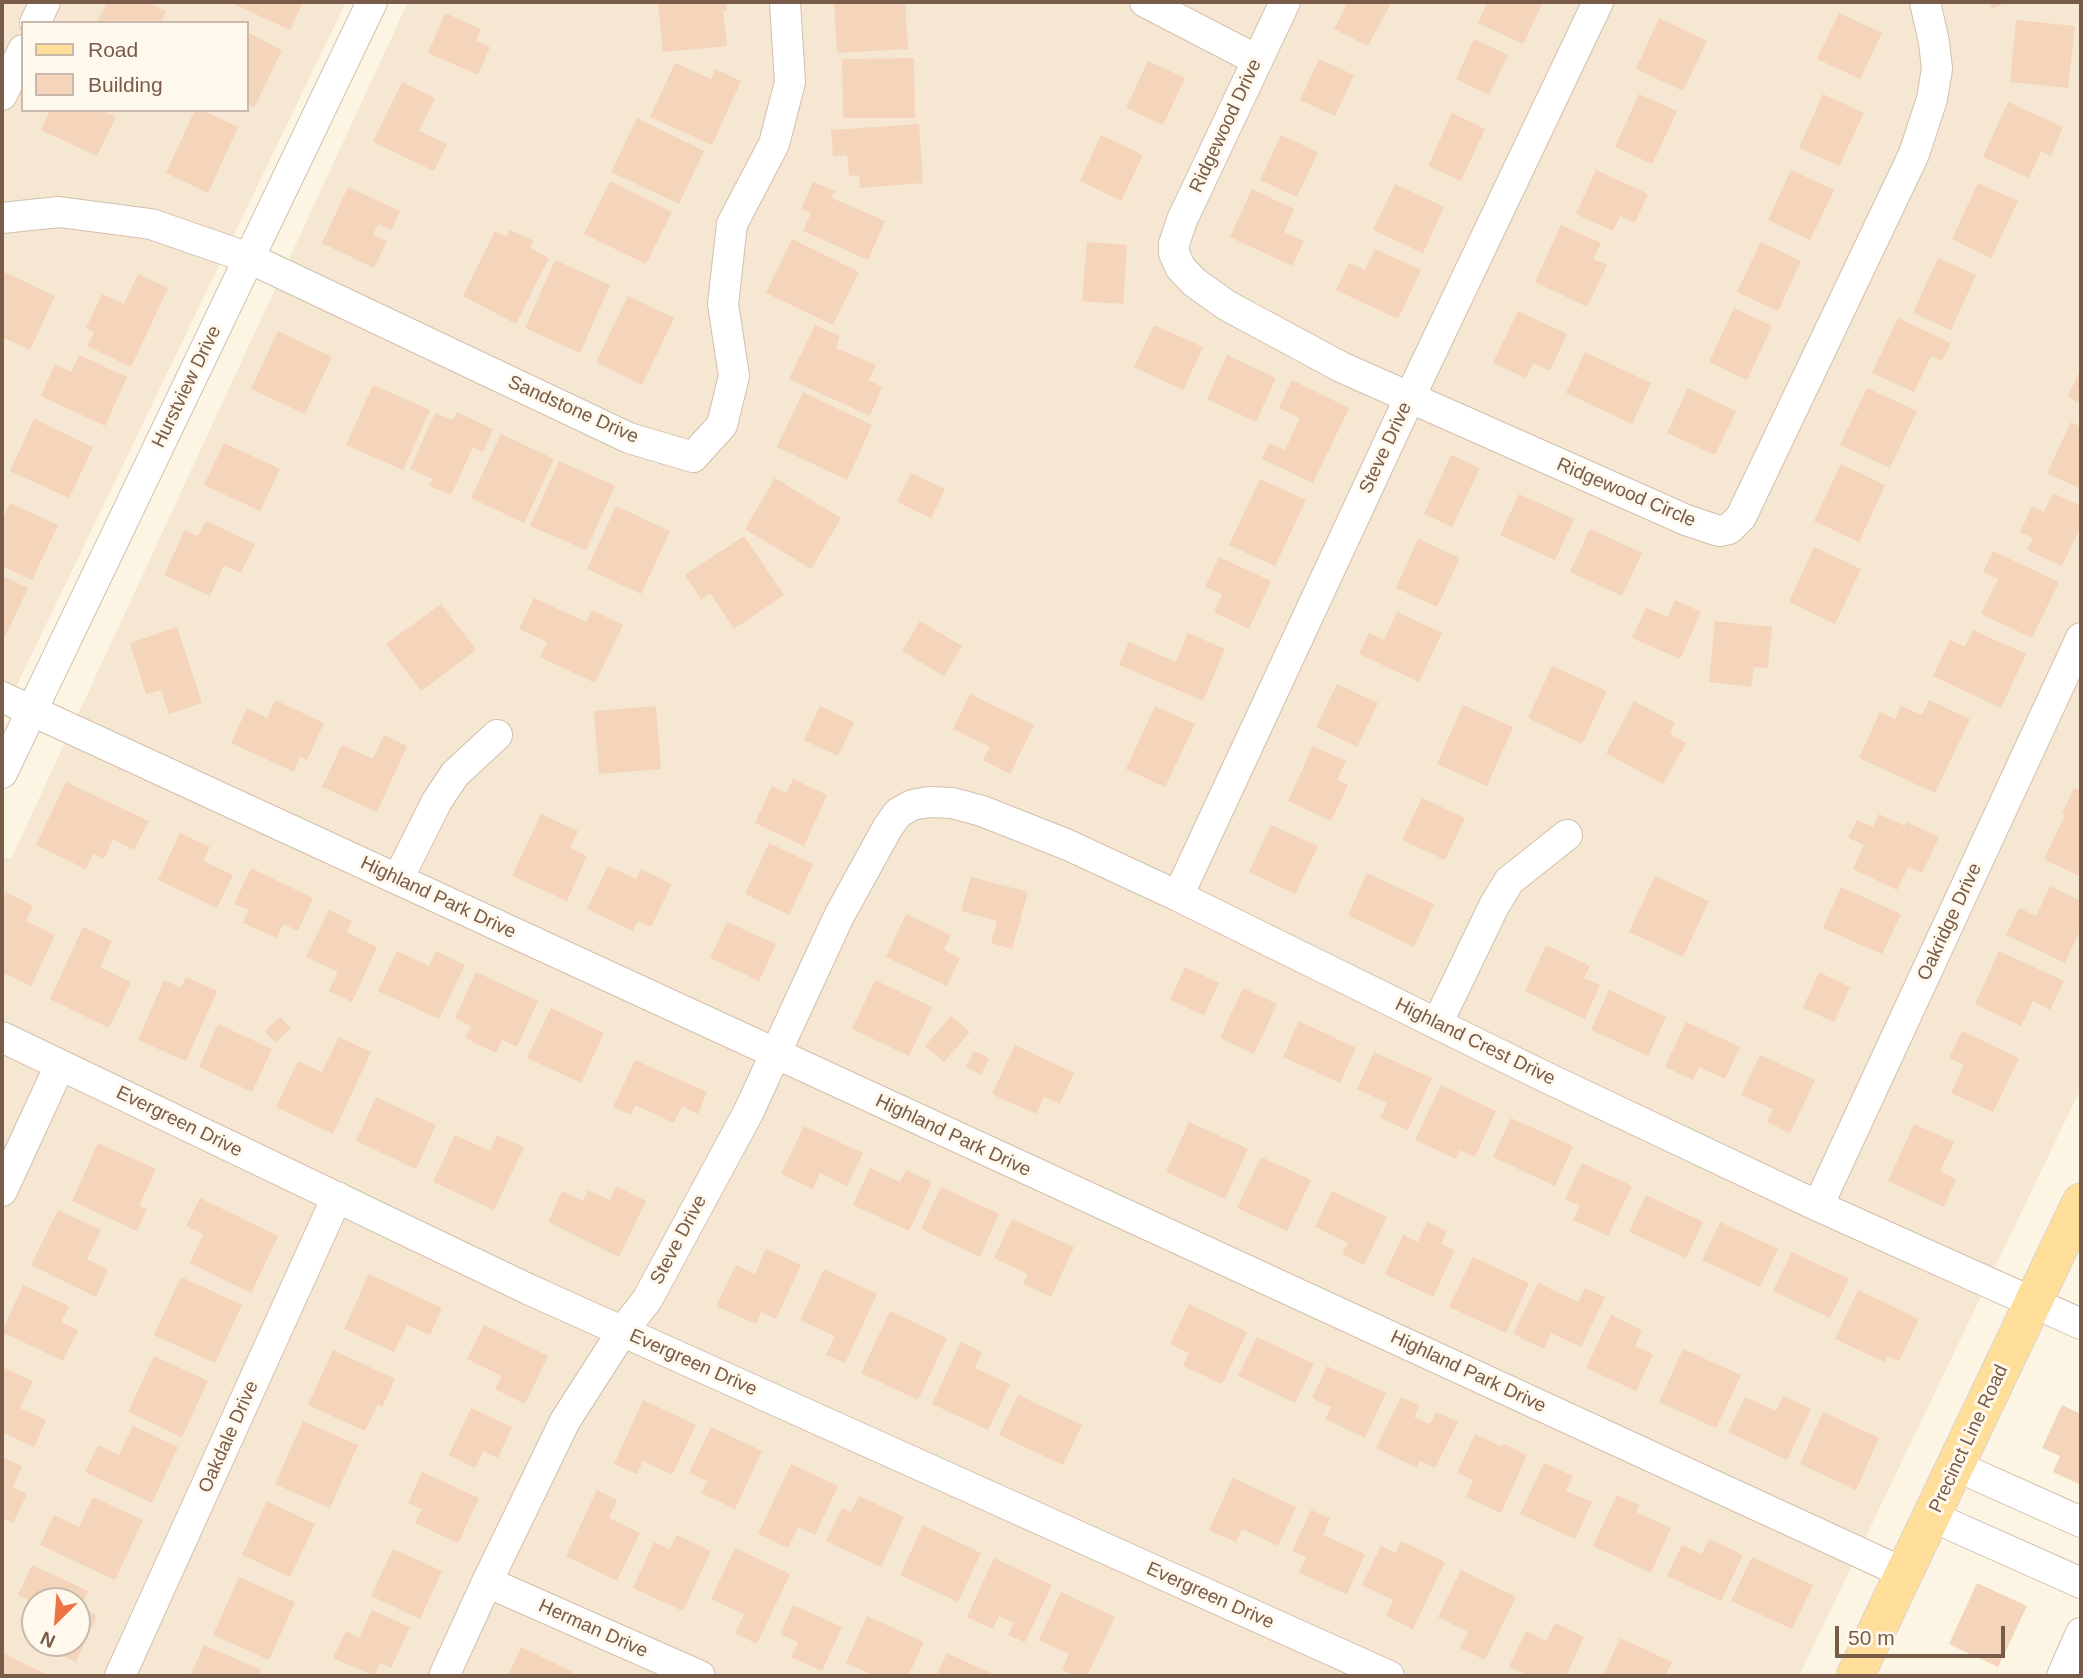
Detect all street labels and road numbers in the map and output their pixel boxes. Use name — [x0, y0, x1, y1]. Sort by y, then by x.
street label: Ridgewood Drive — [1185, 56, 1267, 196]
street label: Hurstview Drive — [148, 322, 226, 452]
street label: Sandstone Drive — [504, 371, 642, 449]
street label: Steve Drive — [1355, 399, 1417, 497]
street label: Ridgewood Circle — [1553, 453, 1699, 533]
street label: Highland Park Drive — [357, 852, 519, 944]
street label: Oakridge Drive — [1913, 860, 1987, 984]
street label: Highland Crest Drive — [1391, 993, 1559, 1091]
street label: Evergreen Drive — [112, 1082, 246, 1162]
street label: Highland Park Drive — [872, 1090, 1034, 1182]
street label: Steve Drive — [646, 1191, 712, 1289]
street label: Evergreen Drive — [626, 1325, 760, 1401]
street label: Highland Park Drive — [1387, 1326, 1549, 1418]
street label: Precinct Line Road — [1925, 1361, 2013, 1517]
street label: Oakdale Drive — [194, 1377, 264, 1497]
street label: Evergreen Drive — [1143, 1558, 1277, 1634]
street label: Herman Drive — [535, 1595, 651, 1663]

